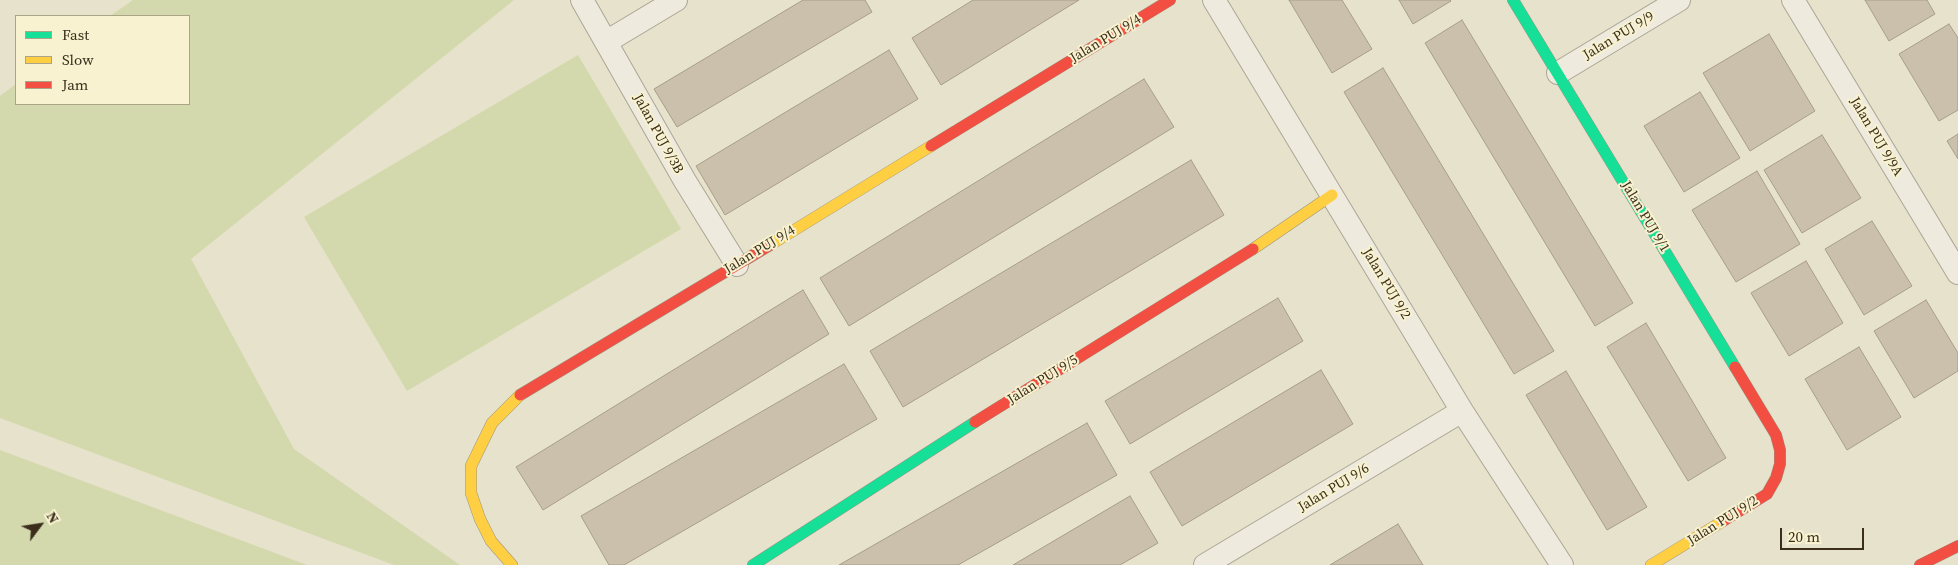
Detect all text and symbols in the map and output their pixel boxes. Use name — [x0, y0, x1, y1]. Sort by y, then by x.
street label: Jalan PUJ 9/9 — [1580, 8, 1658, 64]
street label: Jalan PUJ 9/4 — [1067, 11, 1145, 67]
legend — [15, 15, 190, 105]
text: Fast — [62, 24, 89, 45]
text: Slow — [62, 49, 94, 70]
text: Jam — [62, 74, 88, 95]
street label: Jalan PUJ 9/3B — [629, 91, 687, 177]
street label: Jalan PUJ 9/9A — [1846, 94, 1906, 180]
street label: Jalan PUJ 9/1 — [1617, 178, 1673, 256]
street label: Jalan PUJ 9/4 — [721, 222, 799, 278]
street label: Jalan PUJ 9/2 — [1358, 245, 1414, 323]
street label: Jalan PUJ 9/5 — [1005, 352, 1081, 408]
street label: Jalan PUJ 9/6 — [1295, 460, 1373, 516]
street label: Jalan PUJ 9/2 — [1685, 493, 1761, 549]
north arrow — [15, 500, 65, 550]
text: N — [42, 508, 64, 527]
scale bar — [1783, 518, 1867, 550]
text: 20 m — [1788, 526, 1820, 547]

